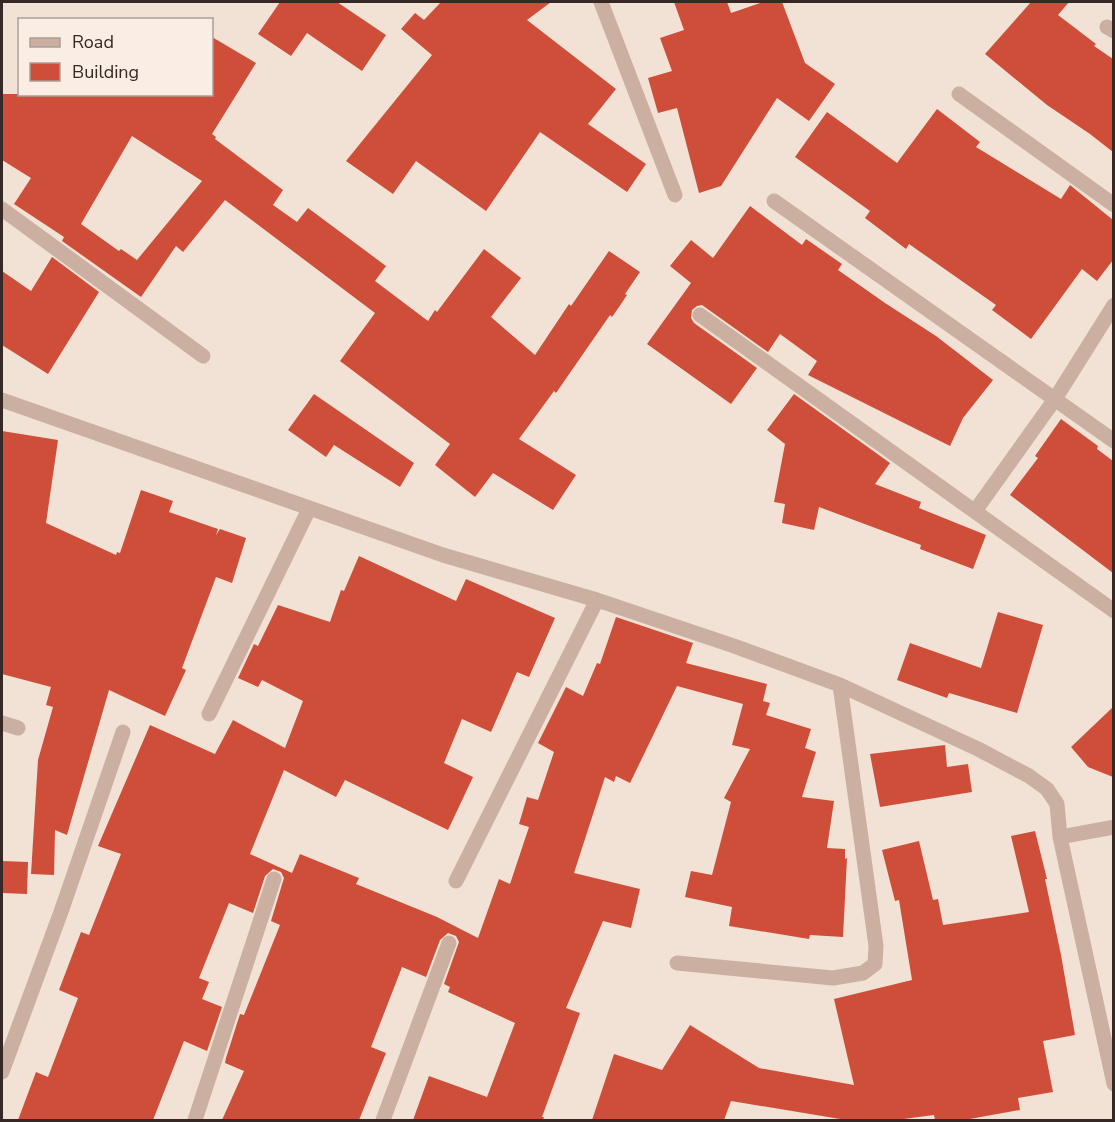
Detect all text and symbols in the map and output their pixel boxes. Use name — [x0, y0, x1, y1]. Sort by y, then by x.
legend — [18, 18, 213, 96]
text: Road — [72, 30, 114, 54]
text: Building — [72, 60, 139, 84]

